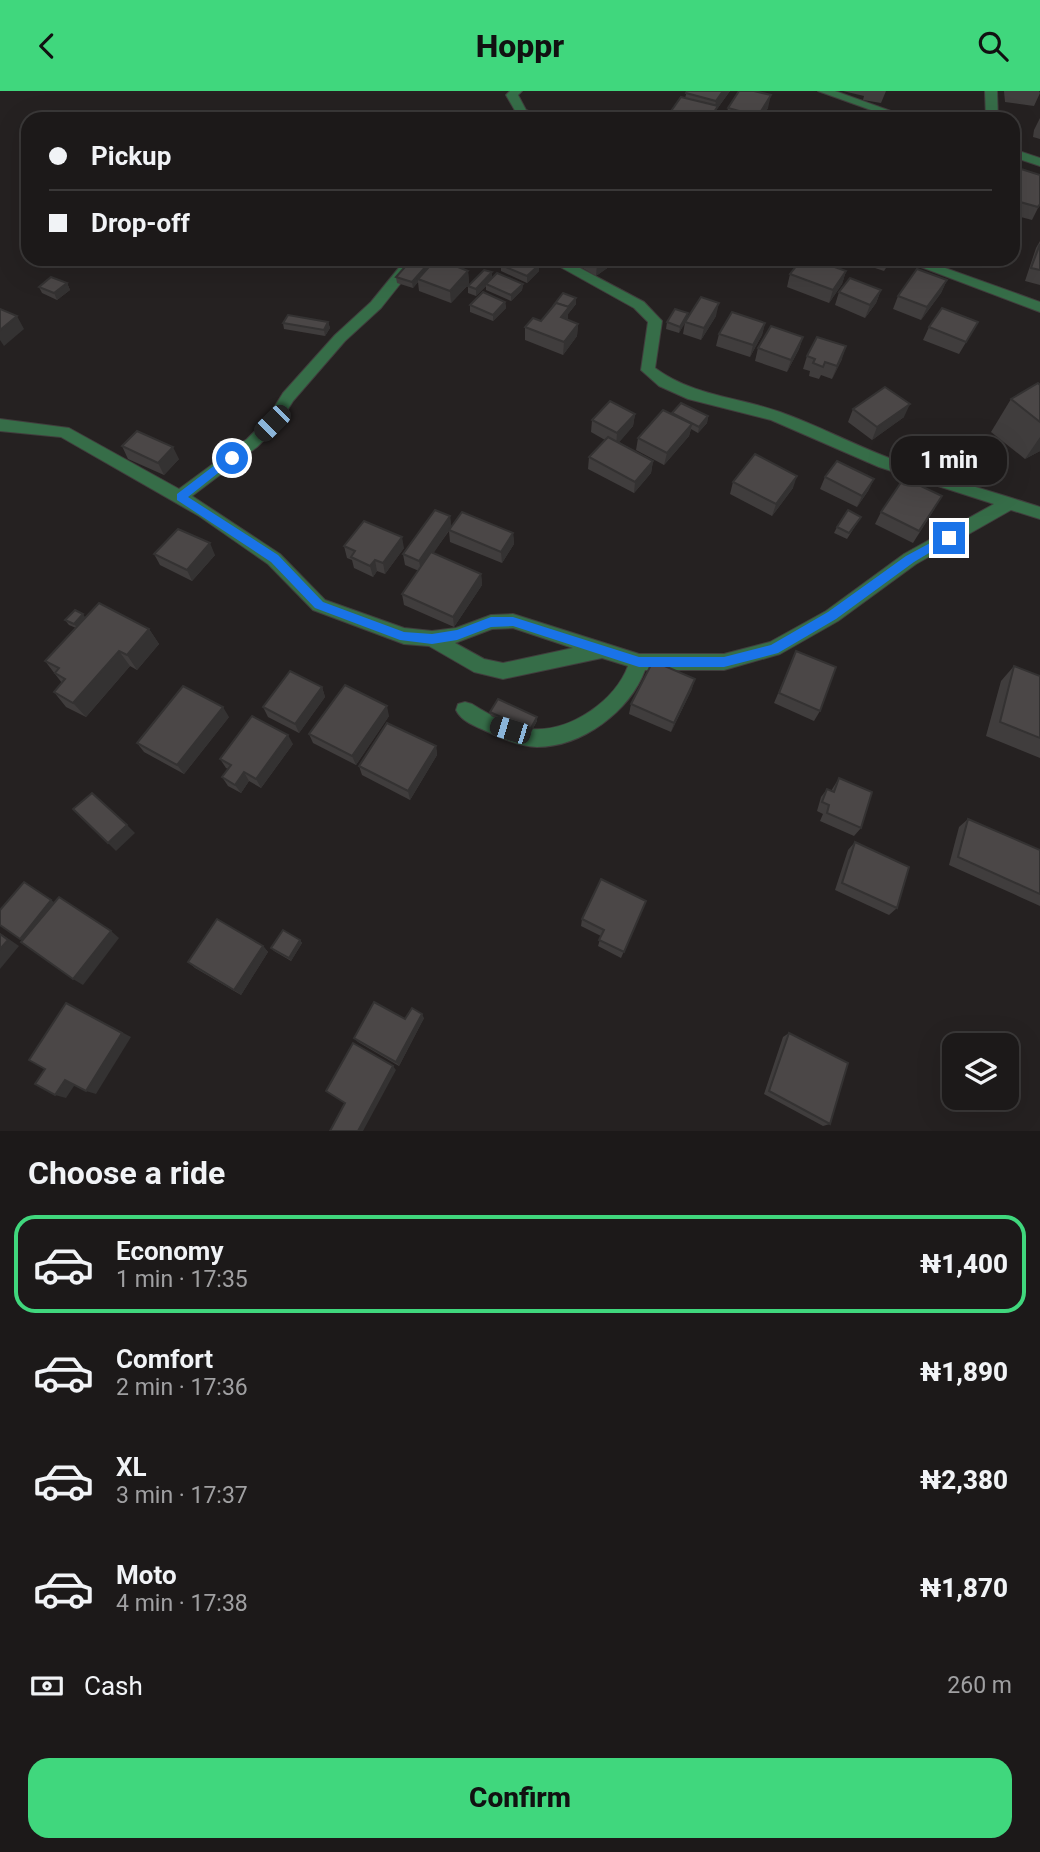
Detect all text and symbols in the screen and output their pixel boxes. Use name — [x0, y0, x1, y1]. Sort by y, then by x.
icon: back — [28, 27, 66, 65]
text: Hoppr — [476, 27, 564, 65]
icon: search — [974, 27, 1012, 65]
text: Pickup — [91, 141, 171, 171]
text: Drop-off — [91, 208, 190, 238]
car — [250, 401, 295, 445]
callout: 1 min — [891, 437, 1007, 485]
route start — [216, 442, 248, 474]
text: 1 min — [920, 447, 978, 474]
route end — [933, 522, 965, 554]
car — [487, 714, 534, 746]
map controls — [942, 1033, 1019, 1110]
button: layers — [942, 1033, 1019, 1110]
text: Choose a ride — [28, 1154, 225, 1192]
icon: car — [32, 1233, 95, 1296]
text: Economy — [116, 1236, 223, 1266]
text: ₦1,400 — [920, 1249, 1008, 1279]
text: 1 min · 17:35 — [116, 1266, 248, 1293]
icon: car — [32, 1341, 95, 1404]
text: Comfort — [116, 1344, 213, 1374]
text: ₦1,890 — [920, 1357, 1008, 1387]
text: 2 min · 17:36 — [116, 1374, 248, 1401]
icon: car — [32, 1449, 95, 1512]
text: XL — [116, 1452, 147, 1482]
text: ₦2,380 — [920, 1465, 1008, 1495]
text: 3 min · 17:37 — [116, 1482, 248, 1509]
icon: car — [32, 1557, 95, 1620]
text: Moto — [116, 1560, 177, 1590]
text: ₦1,870 — [920, 1573, 1008, 1603]
text: 4 min · 17:38 — [116, 1590, 248, 1617]
icon: cash — [28, 1667, 66, 1705]
text: Cash — [84, 1671, 143, 1701]
text: 260 m — [947, 1672, 1012, 1699]
button: Confirm — [28, 1758, 1012, 1838]

